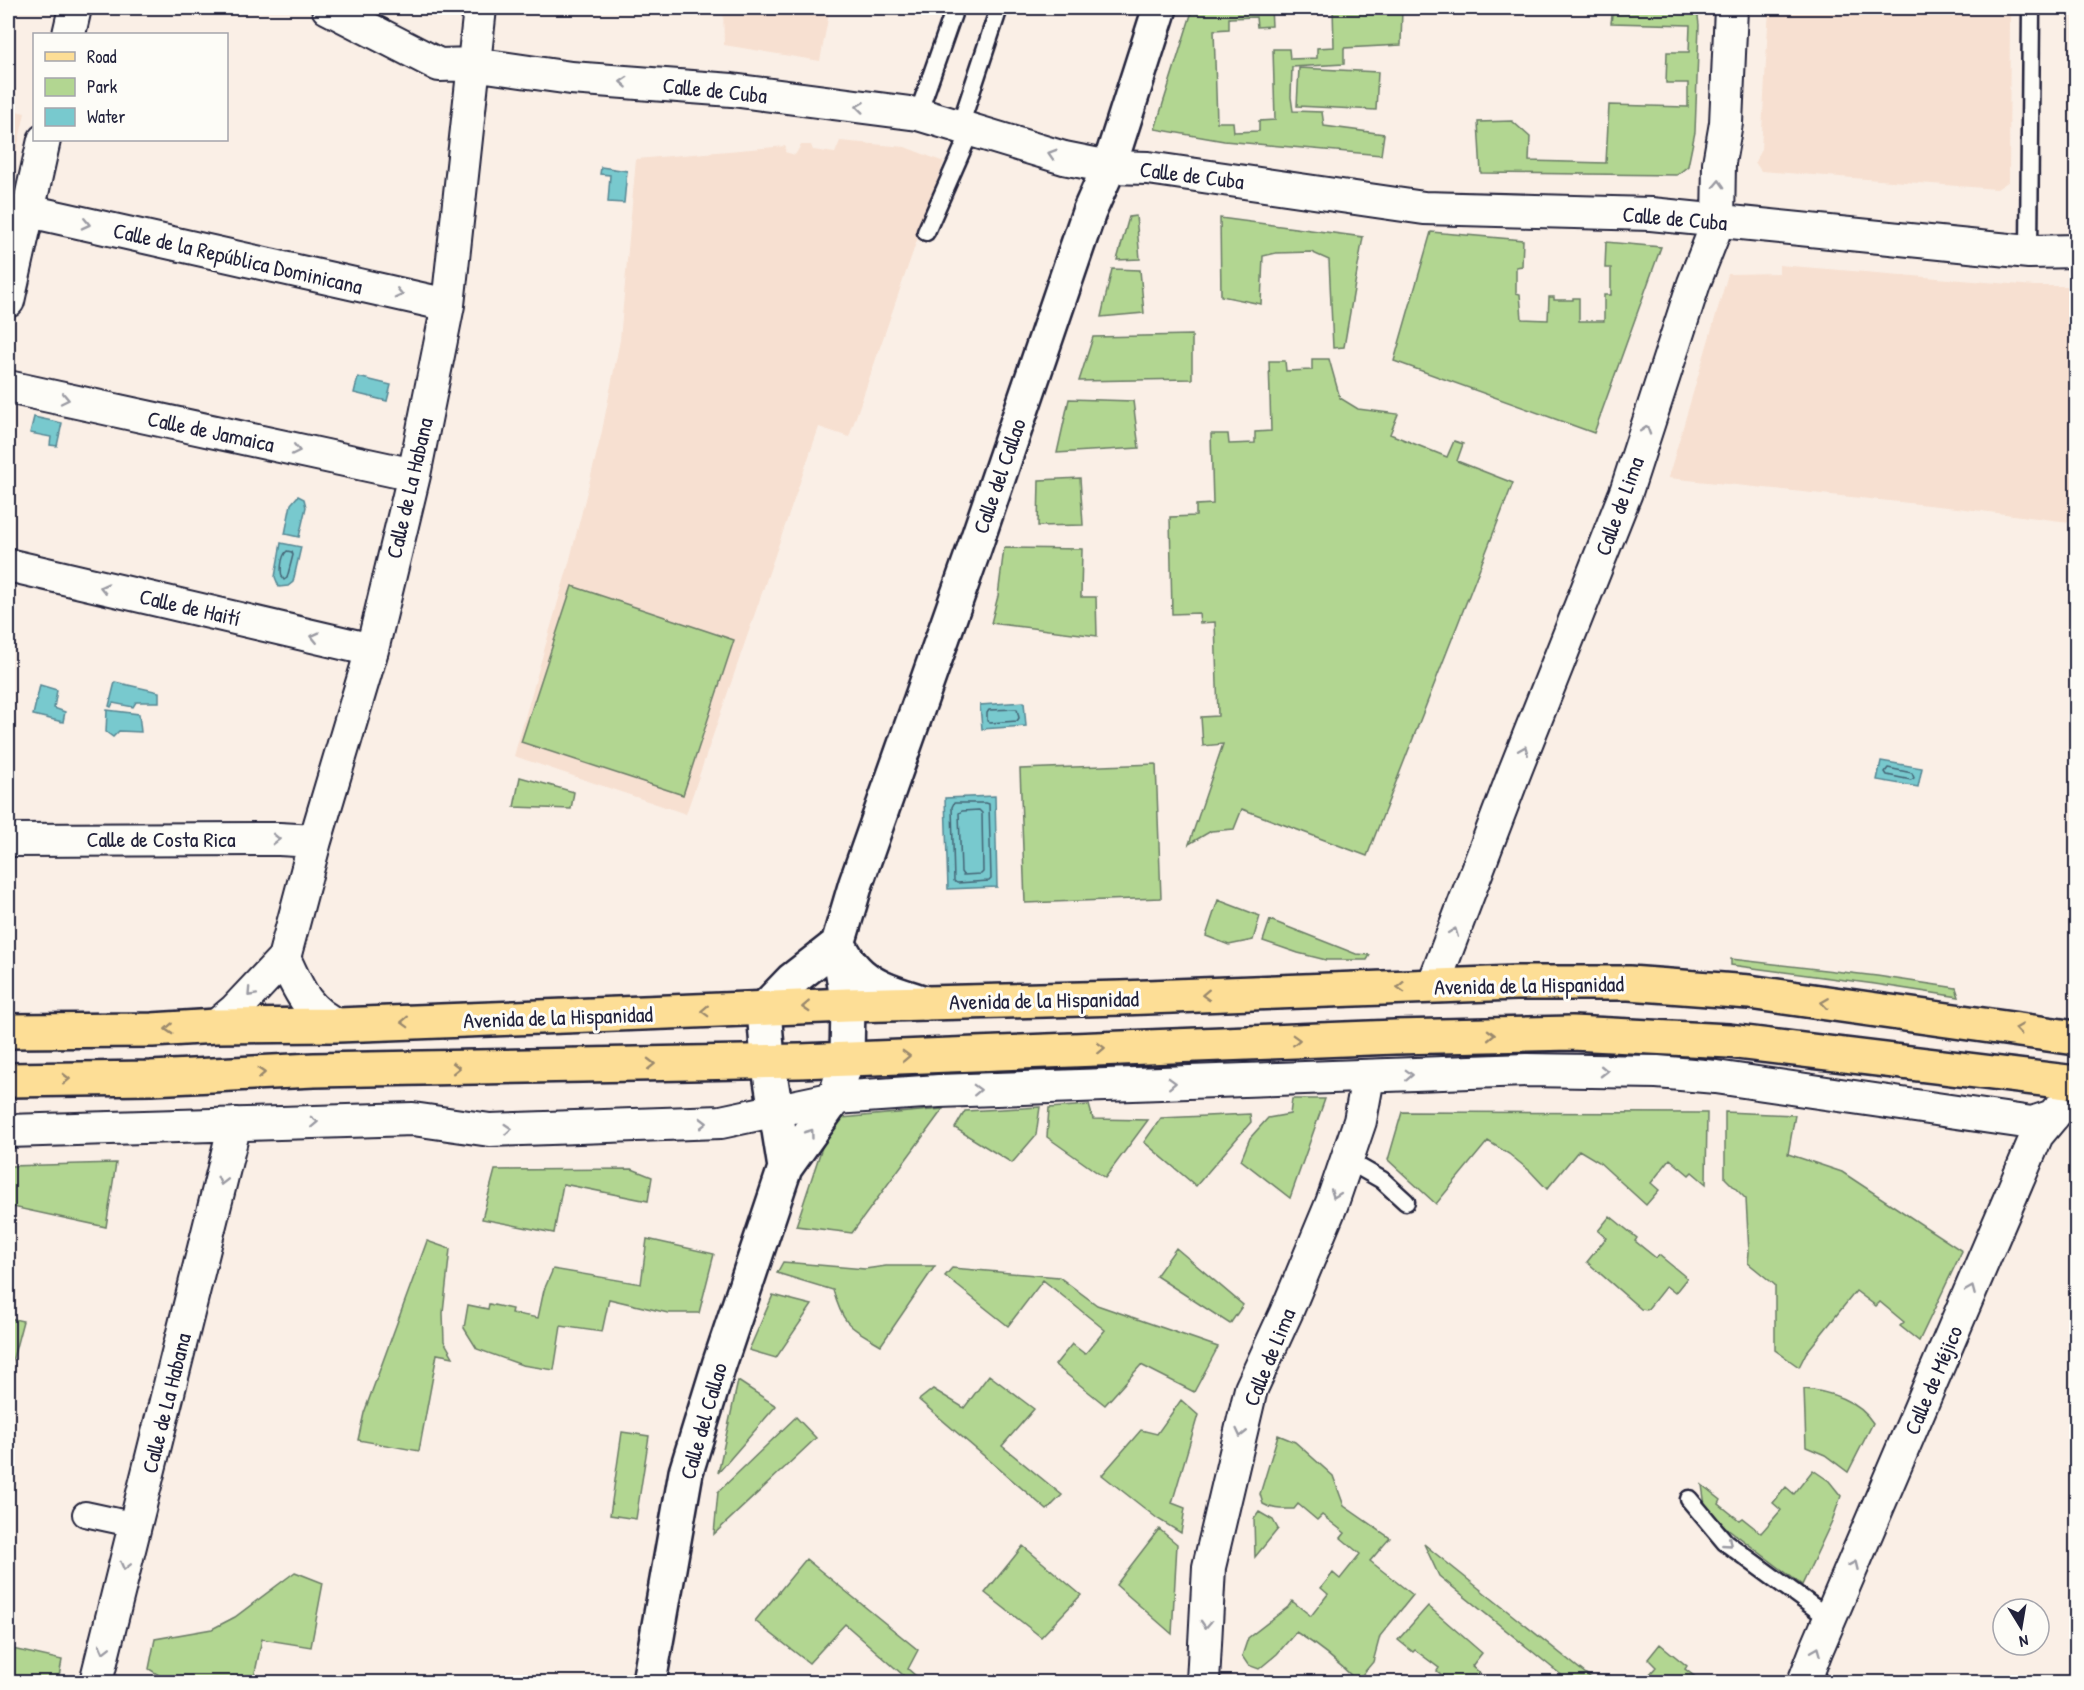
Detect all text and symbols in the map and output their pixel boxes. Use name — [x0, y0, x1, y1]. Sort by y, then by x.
legend — [33, 33, 228, 141]
text: Road — [87, 44, 117, 69]
street label: Calle de Cuba — [661, 70, 769, 110]
text: Park — [87, 74, 118, 99]
one-way arrow — [619, 76, 628, 89]
one-way arrow — [855, 101, 864, 113]
text: Water — [87, 104, 125, 129]
one-way arrow — [1047, 149, 1058, 161]
street label: Calle de Cuba — [1138, 154, 1246, 196]
one-way arrow — [1713, 180, 1725, 189]
street label: Calle de Cuba — [1621, 198, 1729, 238]
street label: Calle de la República Dominicana — [111, 215, 366, 301]
one-way arrow — [81, 217, 91, 230]
one-way arrow — [394, 287, 404, 300]
one-way arrow — [59, 392, 69, 405]
street label: Calle de Jamaica — [145, 403, 277, 459]
street label: Calle de La Habana — [378, 414, 440, 561]
street label: Calle del Callao — [965, 414, 1033, 538]
one-way arrow — [1639, 425, 1652, 436]
one-way arrow — [291, 443, 301, 456]
street label: Calle de Lima — [1587, 452, 1651, 560]
street label: Calle de Haití — [137, 581, 243, 633]
one-way arrow — [100, 582, 110, 595]
one-way arrow — [310, 631, 320, 644]
one-way arrow — [1517, 745, 1529, 756]
street label: Calle de Costa Rica — [86, 824, 236, 854]
one-way arrow — [271, 833, 280, 846]
one-way arrow — [1447, 927, 1459, 938]
street label: Avenida de la Hispanidad — [1434, 968, 1625, 1002]
one-way arrow — [1396, 981, 1405, 994]
street label: Avenida de la Hispanidad — [949, 983, 1140, 1017]
one-way arrow — [247, 986, 258, 997]
one-way arrow — [1201, 989, 1210, 1001]
one-way arrow — [1821, 997, 1830, 1009]
street label: Avenida de la Hispanidad — [463, 999, 654, 1035]
one-way arrow — [801, 1000, 810, 1013]
one-way arrow — [701, 1004, 710, 1017]
one-way arrow — [401, 1016, 410, 1029]
one-way arrow — [164, 1022, 173, 1035]
one-way arrow — [2014, 1024, 2023, 1036]
one-way arrow — [1486, 1028, 1495, 1041]
one-way arrow — [1291, 1034, 1300, 1047]
one-way arrow — [1096, 1042, 1105, 1055]
one-way arrow — [901, 1049, 910, 1062]
one-way arrow — [646, 1058, 655, 1070]
one-way arrow — [451, 1061, 460, 1074]
one-way arrow — [1599, 1065, 1608, 1078]
one-way arrow — [256, 1066, 265, 1079]
one-way arrow — [1405, 1068, 1414, 1081]
one-way arrow — [61, 1073, 70, 1085]
one-way arrow — [1168, 1077, 1177, 1090]
one-way arrow — [973, 1083, 982, 1096]
one-way arrow — [309, 1115, 318, 1128]
one-way arrow — [698, 1117, 707, 1129]
one-way arrow — [503, 1123, 512, 1136]
one-way arrow — [803, 1128, 814, 1139]
one-way arrow — [217, 1175, 230, 1185]
one-way arrow — [1330, 1188, 1343, 1198]
one-way arrow — [1964, 1285, 1976, 1296]
street label: Calle de Lima — [1236, 1303, 1302, 1410]
street label: Calle de Méjico — [1897, 1321, 1969, 1439]
street label: Calle de La Habana — [134, 1329, 198, 1476]
street label: Calle del Callao — [672, 1359, 734, 1483]
one-way arrow — [1235, 1428, 1248, 1438]
one-way arrow — [1721, 1536, 1732, 1547]
one-way arrow — [120, 1561, 133, 1571]
one-way arrow — [1846, 1561, 1858, 1572]
north arrow — [1991, 1597, 2051, 1657]
one-way arrow — [1199, 1620, 1212, 1629]
text: N — [2017, 1630, 2030, 1653]
one-way arrow — [99, 1644, 112, 1654]
one-way arrow — [1810, 1646, 1822, 1657]

